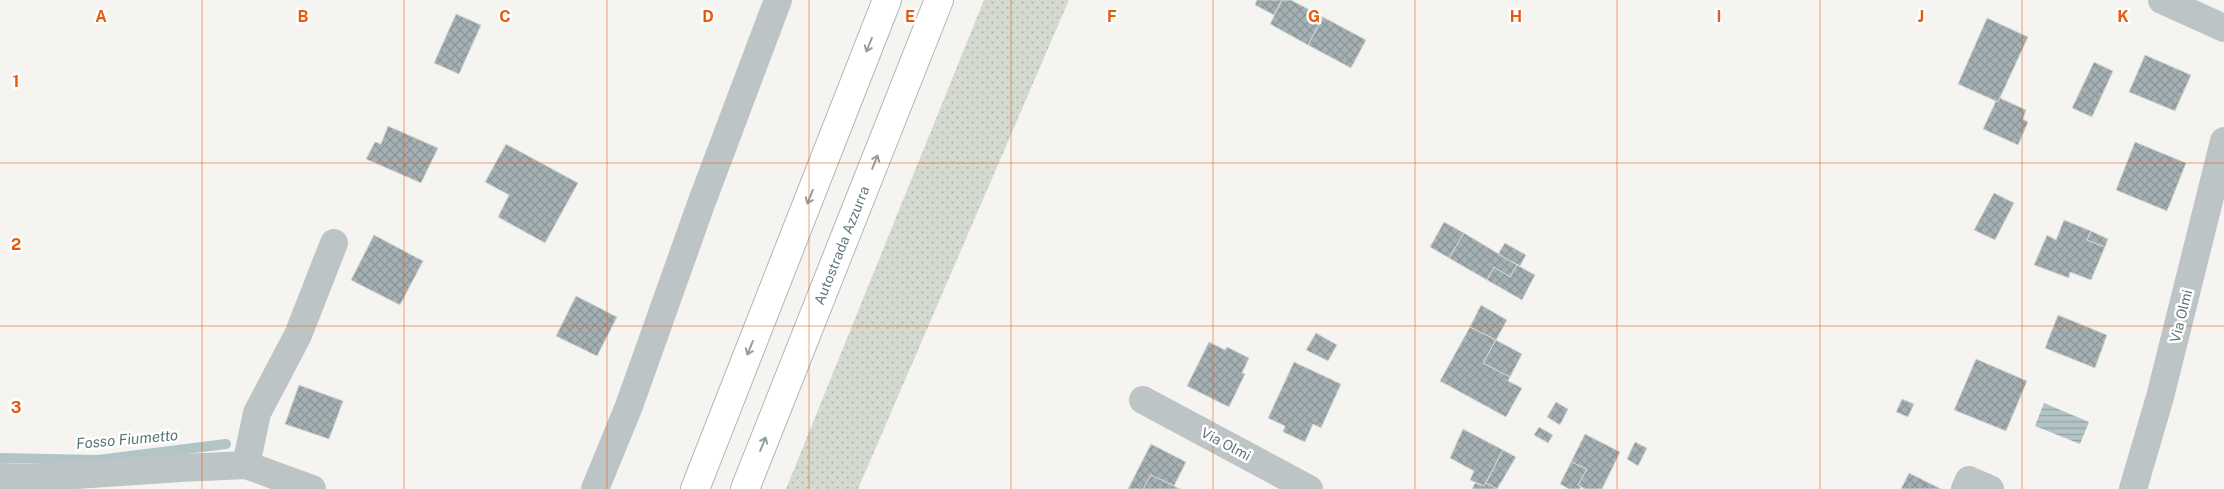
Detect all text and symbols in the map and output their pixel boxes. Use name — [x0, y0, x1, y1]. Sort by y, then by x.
text: A — [95, 7, 107, 26]
text: B — [298, 7, 309, 26]
text: C — [499, 7, 511, 26]
text: D — [702, 7, 714, 26]
text: E — [905, 7, 915, 26]
text: F — [1107, 7, 1117, 26]
text: G — [1308, 7, 1320, 26]
text: H — [1510, 7, 1522, 26]
text: I — [1717, 7, 1721, 26]
text: J — [1918, 7, 1924, 26]
text: K — [2117, 7, 2129, 26]
one-way arrow — [864, 37, 874, 52]
text: 1 — [13, 72, 19, 91]
one-way arrow — [871, 155, 880, 170]
street label: Autostrada Azzurra — [811, 184, 872, 307]
one-way arrow — [805, 188, 814, 204]
text: 2 — [11, 235, 21, 254]
street label: Via Olmi — [2167, 288, 2195, 344]
one-way arrow — [745, 340, 755, 355]
text: 3 — [11, 398, 21, 417]
street label: Via Olmi — [1198, 424, 1254, 464]
water label: Fosso Fiumetto — [75, 426, 179, 452]
one-way arrow — [759, 437, 768, 452]

